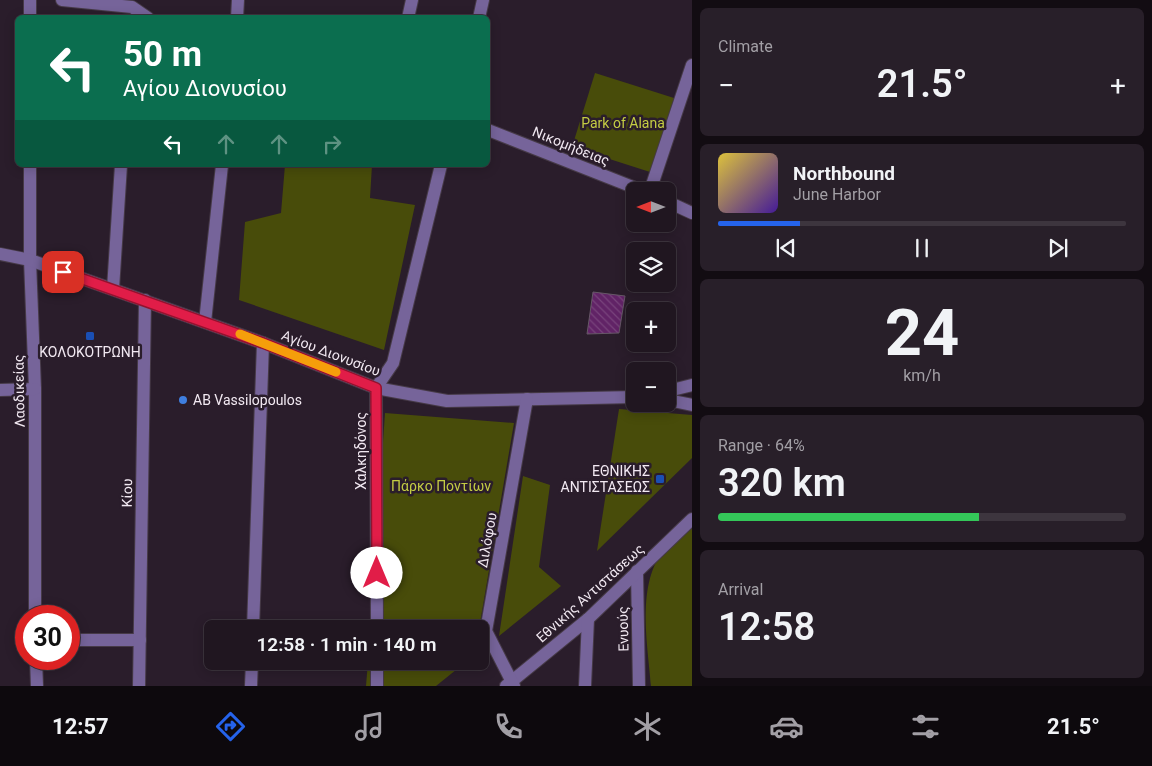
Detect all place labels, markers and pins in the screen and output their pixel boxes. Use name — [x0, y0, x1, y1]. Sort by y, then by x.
pin — [42, 251, 84, 293]
marker: ΚΟΛΟΚΟΤΡΩΝΗ — [84, 330, 96, 342]
place label: ΚΟΛΟΚΟΤΡΩΝΗ — [39, 344, 141, 360]
place label: AB Vassilopoulos — [193, 392, 302, 408]
marker: AB Vassilopoulos — [177, 394, 189, 406]
place label: ΕΘΝΙΚΗΣ ΑΝΤΙΣΤΑΣΕΩΣ — [561, 463, 650, 495]
marker: ΕΘΝΙΚΗΣ ΑΝΤΙΣΤΑΣΕΩΣ — [654, 473, 666, 485]

